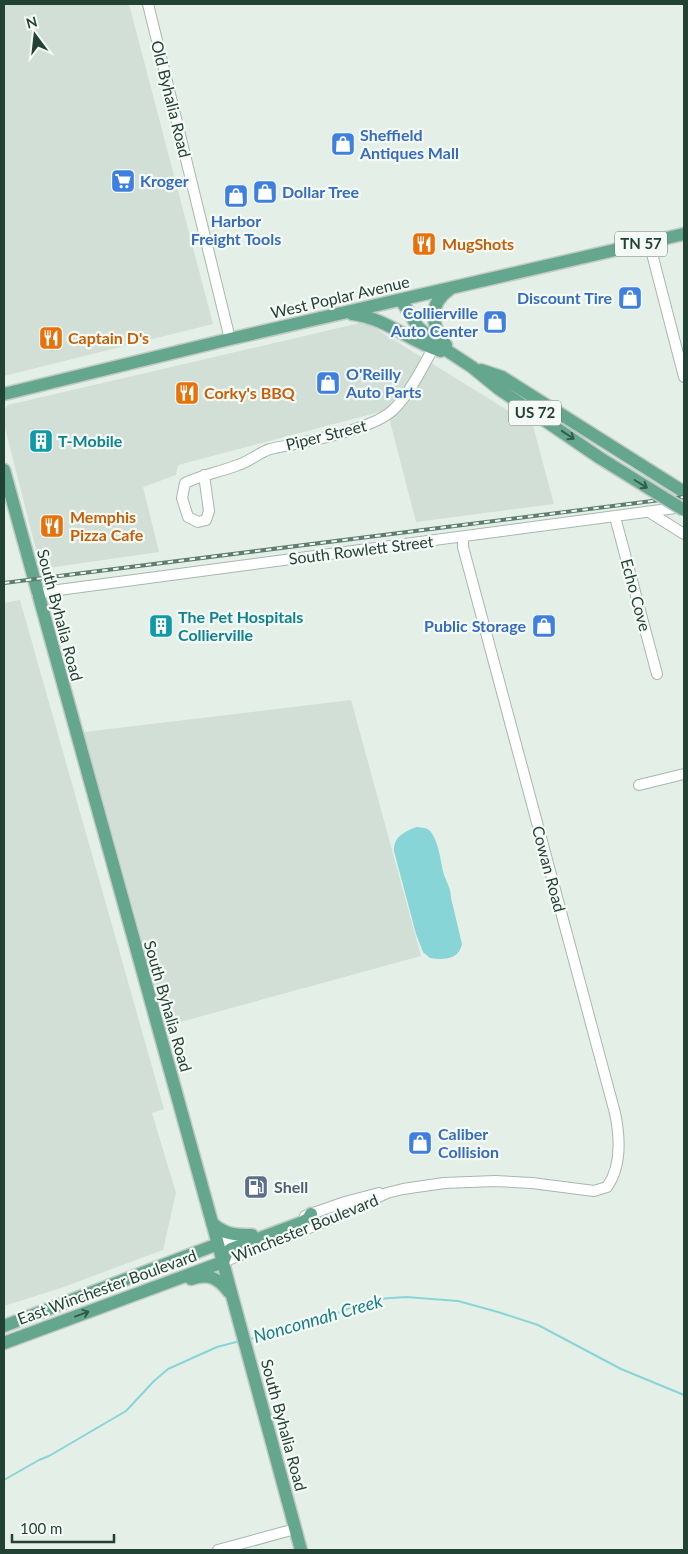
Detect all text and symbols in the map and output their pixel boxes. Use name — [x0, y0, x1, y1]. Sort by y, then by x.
north arrow — [10, 10, 60, 60]
text: N — [24, 12, 39, 32]
street label: Old Byhalia Road — [148, 38, 195, 159]
place label: Sheffield Antiques Mall — [359, 125, 459, 162]
shop icon: Sheffield Antiques Mall — [330, 131, 356, 157]
supermarket icon: Kroger — [110, 168, 136, 194]
place label: Kroger — [140, 171, 189, 190]
shop icon: Dollar Tree — [252, 179, 278, 205]
place label: Dollar Tree — [282, 182, 360, 201]
shop icon: Harbor Freight Tools — [223, 183, 249, 209]
place label: Harbor Freight Tools — [191, 211, 281, 248]
restaurant icon: MugShots — [411, 231, 437, 257]
road number: TN 57 — [615, 232, 667, 256]
place label: MugShots — [442, 234, 514, 253]
street label: West Poplar Avenue — [269, 271, 411, 322]
shop icon: Discount Tire — [617, 285, 643, 311]
place label: Discount Tire — [517, 288, 612, 307]
place label: Collierville Auto Center — [390, 303, 478, 340]
shop icon: Collierville Auto Center — [482, 309, 508, 335]
restaurant icon: Captain D's — [38, 325, 64, 351]
place label: Captain D's — [68, 328, 149, 347]
place label: O'Reilly Auto Parts — [345, 364, 422, 401]
shop icon: O'Reilly Auto Parts — [315, 370, 341, 396]
restaurant icon: Corky's BBQ — [174, 380, 200, 406]
place label: Corky's BBQ — [204, 383, 295, 402]
road number: US 72 — [509, 400, 561, 426]
street label: Piper Street — [284, 415, 368, 454]
building icon: T-Mobile — [28, 428, 54, 454]
one-way arrow — [561, 430, 575, 440]
place label: T-Mobile — [58, 431, 123, 450]
one-way arrow — [634, 479, 648, 489]
place label: Memphis Pizza Cafe — [70, 507, 144, 544]
restaurant icon: Memphis Pizza Cafe — [39, 513, 65, 539]
street label: South Rowlett Street — [287, 531, 435, 568]
street label: South Byhalia Road — [34, 547, 87, 683]
street label: Echo Cove — [618, 556, 655, 633]
place label: The Pet Hospitals Collierville — [178, 607, 303, 644]
building icon: The Pet Hospitals Collierville — [148, 613, 174, 639]
shop icon: Public Storage — [531, 613, 557, 639]
place label: Public Storage — [424, 616, 526, 635]
street label: Cowan Road — [529, 824, 570, 914]
street label: South Byhalia Road — [141, 938, 196, 1074]
place label: Caliber Collision — [438, 1124, 499, 1161]
shop icon: Caliber Collision — [407, 1130, 433, 1156]
fuel station icon: Shell — [243, 1174, 269, 1200]
place label: Shell — [274, 1177, 308, 1196]
street label: Winchester Boulevard — [229, 1190, 381, 1266]
street label: East Winchester Boulevard — [15, 1245, 199, 1328]
water label: Nonconnah Creek — [251, 1289, 385, 1347]
one-way arrow — [74, 1309, 90, 1318]
street label: South Byhalia Road — [258, 1357, 311, 1493]
scale bar — [12, 1512, 115, 1544]
text: 100 m — [20, 1519, 62, 1537]

